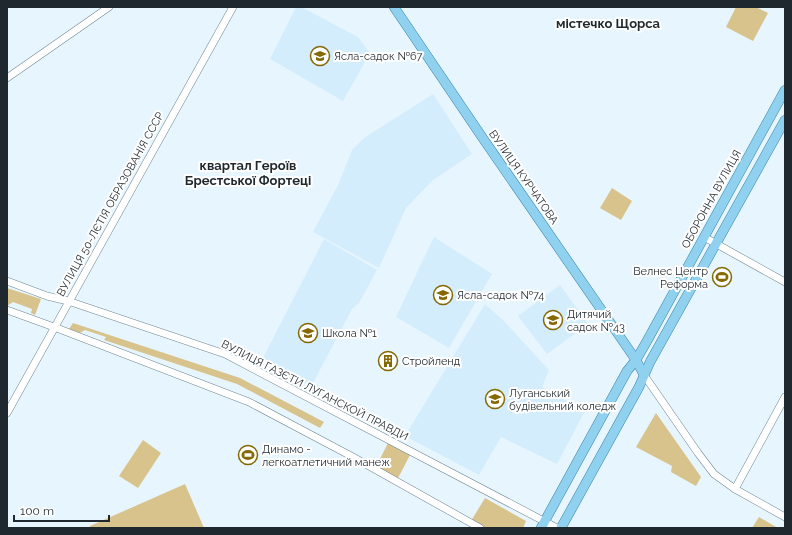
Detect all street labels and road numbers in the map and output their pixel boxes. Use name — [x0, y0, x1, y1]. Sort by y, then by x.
street label: ВУЛИЦЯ 50-ЛЄТІЯ ОБРАЗОВАНІЯ СССР — [54, 110, 167, 299]
street label: ВУЛИЦЯ КУРЧАТОВА — [486, 128, 561, 227]
street label: ОБОРОННА ВУЛИЦЯ — [679, 148, 744, 251]
street label: ВУЛИЦЯ ГАЗЄТИ ЛУГАНСКОЙ ПРАВДИ — [219, 337, 410, 443]

